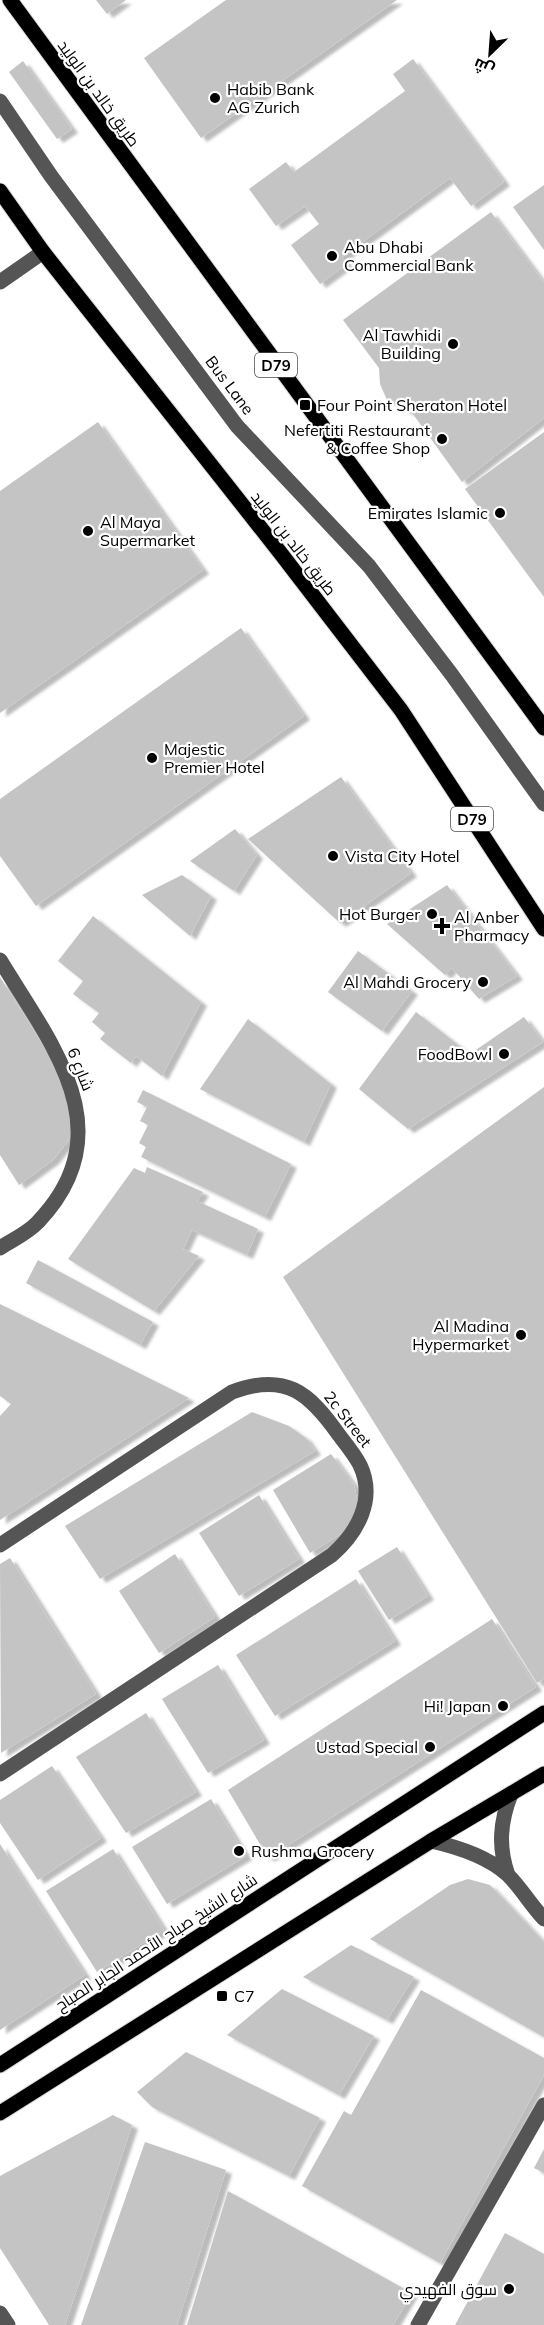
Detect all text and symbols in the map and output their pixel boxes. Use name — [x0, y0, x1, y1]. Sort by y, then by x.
north arrow — [460, 24, 520, 84]
street label: طريق خالد بن الوليد — [53, 36, 144, 151]
text: ش — [470, 54, 497, 81]
place label: Habib Bank AG Zurich — [227, 79, 315, 117]
marker: Habib Bank AG Zurich — [208, 91, 222, 105]
place label: Abu Dhabi Commercial Bank — [344, 237, 474, 275]
marker: Abu Dhabi Commercial Bank — [325, 249, 339, 263]
place label: Al Tawhidi Building — [363, 325, 441, 363]
marker: Al Tawhidi Building — [446, 337, 460, 351]
street label: Bus Lane — [201, 352, 259, 418]
road number: D79 — [255, 353, 297, 377]
place label: Four Point Sheraton Hotel — [317, 395, 507, 415]
marker: Four Point Sheraton Hotel — [298, 398, 312, 412]
place label: Nefertiti Restaurant & Coffee Shop — [284, 420, 430, 458]
marker: Nefertiti Restaurant & Coffee Shop — [435, 432, 449, 446]
street label: طريق خالد بن الوليد — [246, 487, 341, 600]
place label: Emirates Islamic — [368, 503, 488, 523]
marker: Emirates Islamic — [493, 506, 507, 520]
place label: Al Maya Supermarket — [100, 512, 196, 550]
marker: Al Maya Supermarket — [81, 524, 95, 538]
place label: Majestic Premier Hotel — [164, 739, 265, 777]
marker: Majestic Premier Hotel — [145, 751, 159, 765]
road number: D79 — [451, 807, 493, 831]
place label: Vista City Hotel — [345, 846, 460, 866]
marker: Vista City Hotel — [326, 849, 340, 863]
place label: Hot Burger — [339, 904, 420, 924]
marker: Hot Burger — [425, 907, 439, 921]
place label: Al Anber Pharmacy — [454, 907, 530, 945]
marker: Al Anber Pharmacy — [435, 919, 449, 933]
place label: Al Mahdi Grocery — [343, 972, 471, 992]
marker: Al Mahdi Grocery — [476, 975, 490, 989]
street label: شارع 6 — [61, 1044, 99, 1094]
place label: FoodBowl — [418, 1044, 492, 1064]
marker: FoodBowl — [497, 1047, 511, 1061]
place label: Al Madina Hypermarket — [412, 1316, 509, 1354]
marker: Al Madina Hypermarket — [514, 1328, 528, 1342]
street label: 2c Street — [320, 1387, 376, 1451]
place label: Hi! Japan — [424, 1696, 491, 1716]
marker: Hi! Japan — [496, 1699, 510, 1713]
place label: Ustad Special — [316, 1737, 418, 1757]
marker: Ustad Special — [423, 1740, 437, 1754]
place label: Rushma Grocery — [251, 1841, 375, 1861]
marker: Rushma Grocery — [232, 1844, 246, 1858]
street label: شارع الشيخ صباح الأحمد الجابر الصباح — [51, 1869, 262, 2017]
place label: C7 — [234, 1986, 255, 2006]
marker: C7 — [215, 1989, 229, 2003]
place label: سوق الفهيدي — [399, 2279, 497, 2303]
marker: سوق الفهيدي — [502, 2282, 516, 2296]

